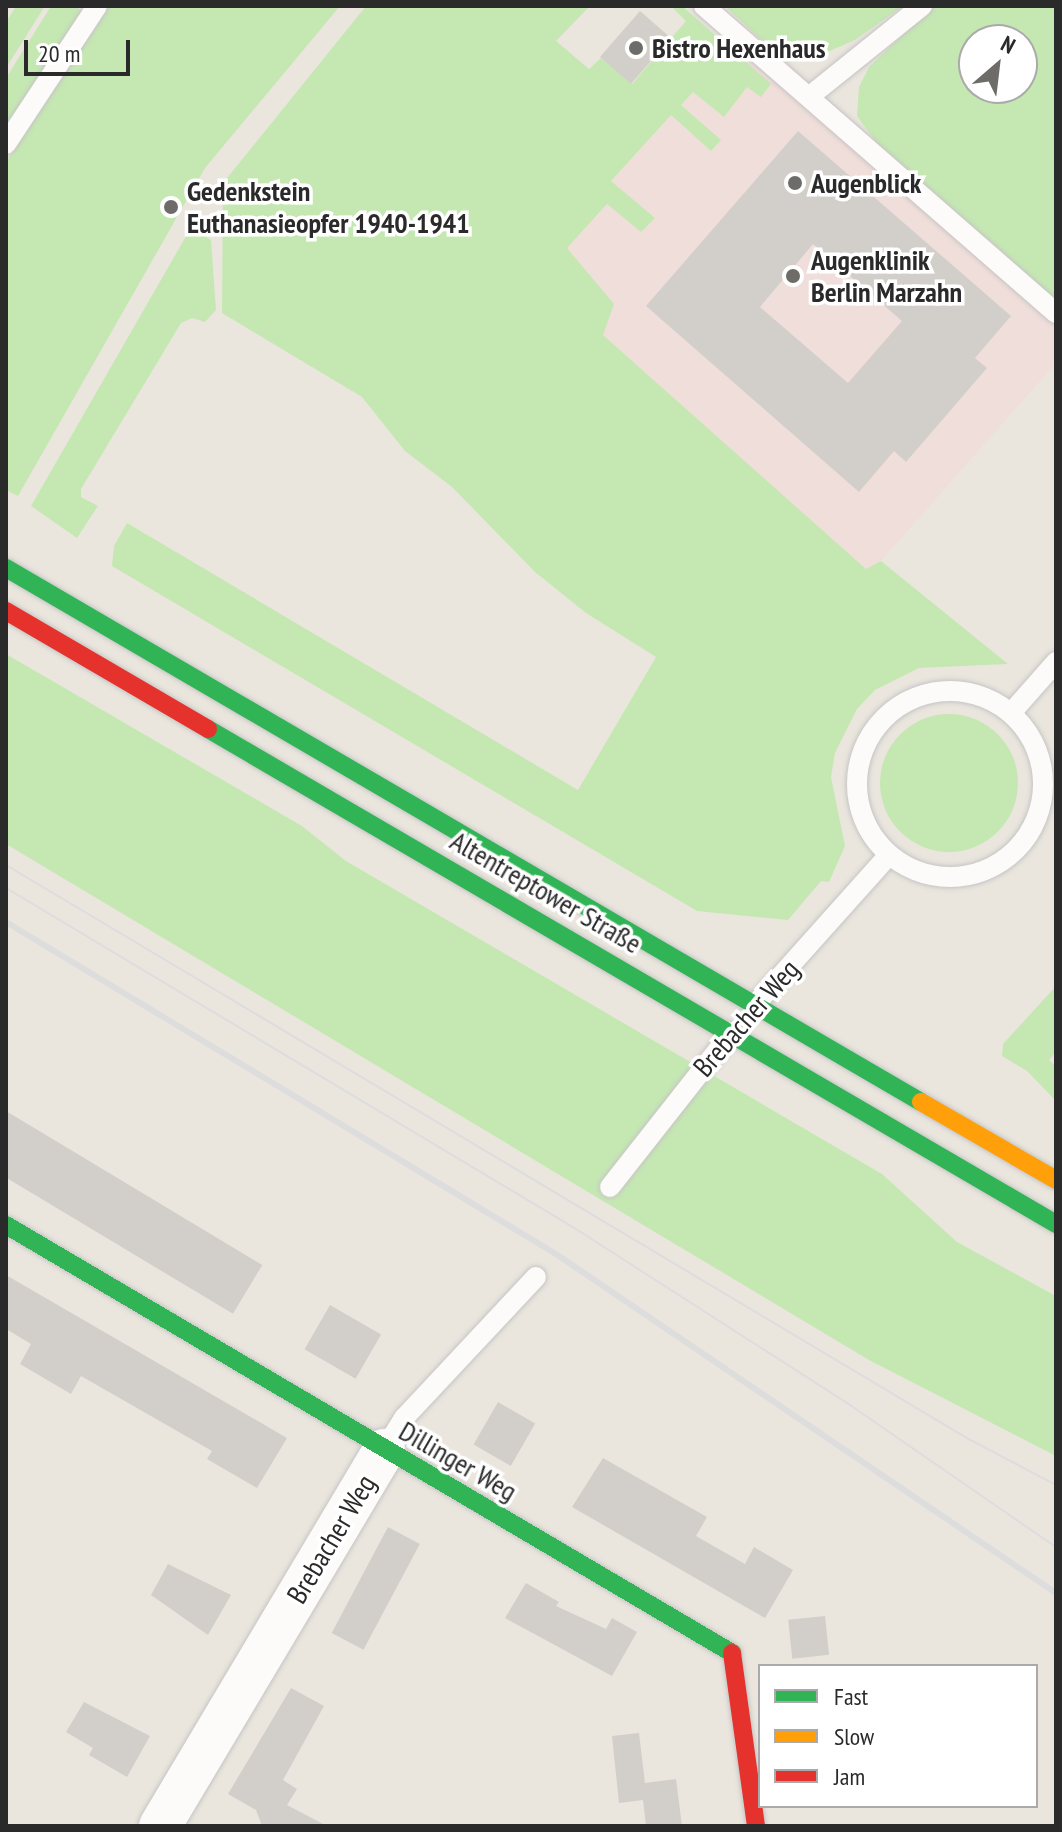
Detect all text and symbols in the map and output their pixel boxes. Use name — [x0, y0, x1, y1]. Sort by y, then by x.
scale bar — [28, 24, 134, 74]
north arrow — [958, 24, 1038, 104]
text: N — [996, 29, 1020, 60]
place label: Bistro Hexenhaus — [652, 31, 826, 65]
text: 20 m — [38, 38, 80, 69]
marker: Bistro Hexenhaus — [627, 39, 645, 57]
place label: Augenblick — [811, 166, 921, 200]
place label: Gedenkstein Euthanasieopfer 1940-1941 — [187, 174, 470, 240]
marker: Augenblick — [786, 174, 804, 192]
marker: Gedenkstein Euthanasieopfer 1940-1941 — [162, 198, 180, 216]
place label: Augenklinik Berlin Marzahn — [811, 243, 962, 309]
marker: Augenklinik Berlin Marzahn — [782, 265, 804, 287]
street label: Altentreptower Straße — [445, 824, 647, 960]
street label: Brebacher Weg — [686, 952, 806, 1084]
street label: Dillinger Weg — [393, 1414, 523, 1508]
street label: Brebacher Weg — [279, 1468, 383, 1610]
legend — [758, 1664, 1038, 1808]
text: Fast — [834, 1681, 868, 1712]
text: Slow — [834, 1721, 874, 1752]
text: Jam — [834, 1761, 865, 1792]

